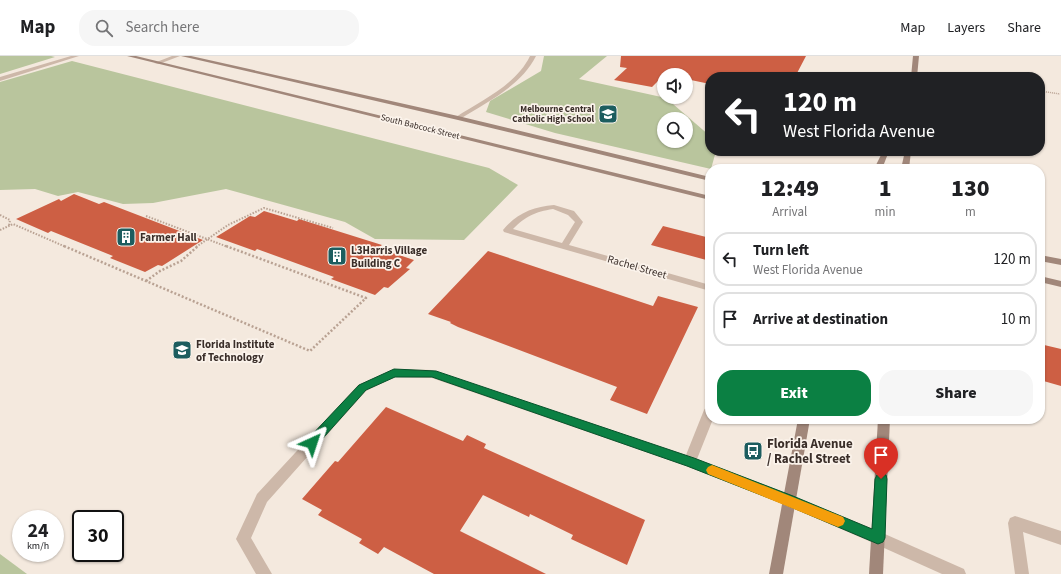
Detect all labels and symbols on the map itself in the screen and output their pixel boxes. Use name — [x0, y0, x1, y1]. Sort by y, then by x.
place label: Melbourne Central Catholic High School — [512, 103, 594, 126]
school or university icon: Melbourne Central Catholic High School — [597, 103, 619, 125]
street label: South Babcock Street — [379, 111, 461, 143]
building icon: Farmer Hall — [115, 226, 137, 248]
place label: Farmer Hall — [140, 230, 198, 245]
place label: L3Harris Village Building C — [351, 243, 427, 271]
building icon: L3Harris Village Building C — [326, 245, 348, 267]
street label: Rachel Street — [606, 251, 669, 283]
place label: Florida Institute of Technology — [196, 337, 275, 365]
school or university icon: Florida Institute of Technology — [171, 339, 193, 361]
position arrow — [291, 422, 333, 464]
place label: Florida Avenue / Rachel Street — [767, 435, 853, 468]
pin — [864, 438, 898, 479]
bus stop icon: Florida Avenue / Rachel Street — [742, 440, 764, 462]
speed limit sign: 30 — [72, 510, 124, 562]

